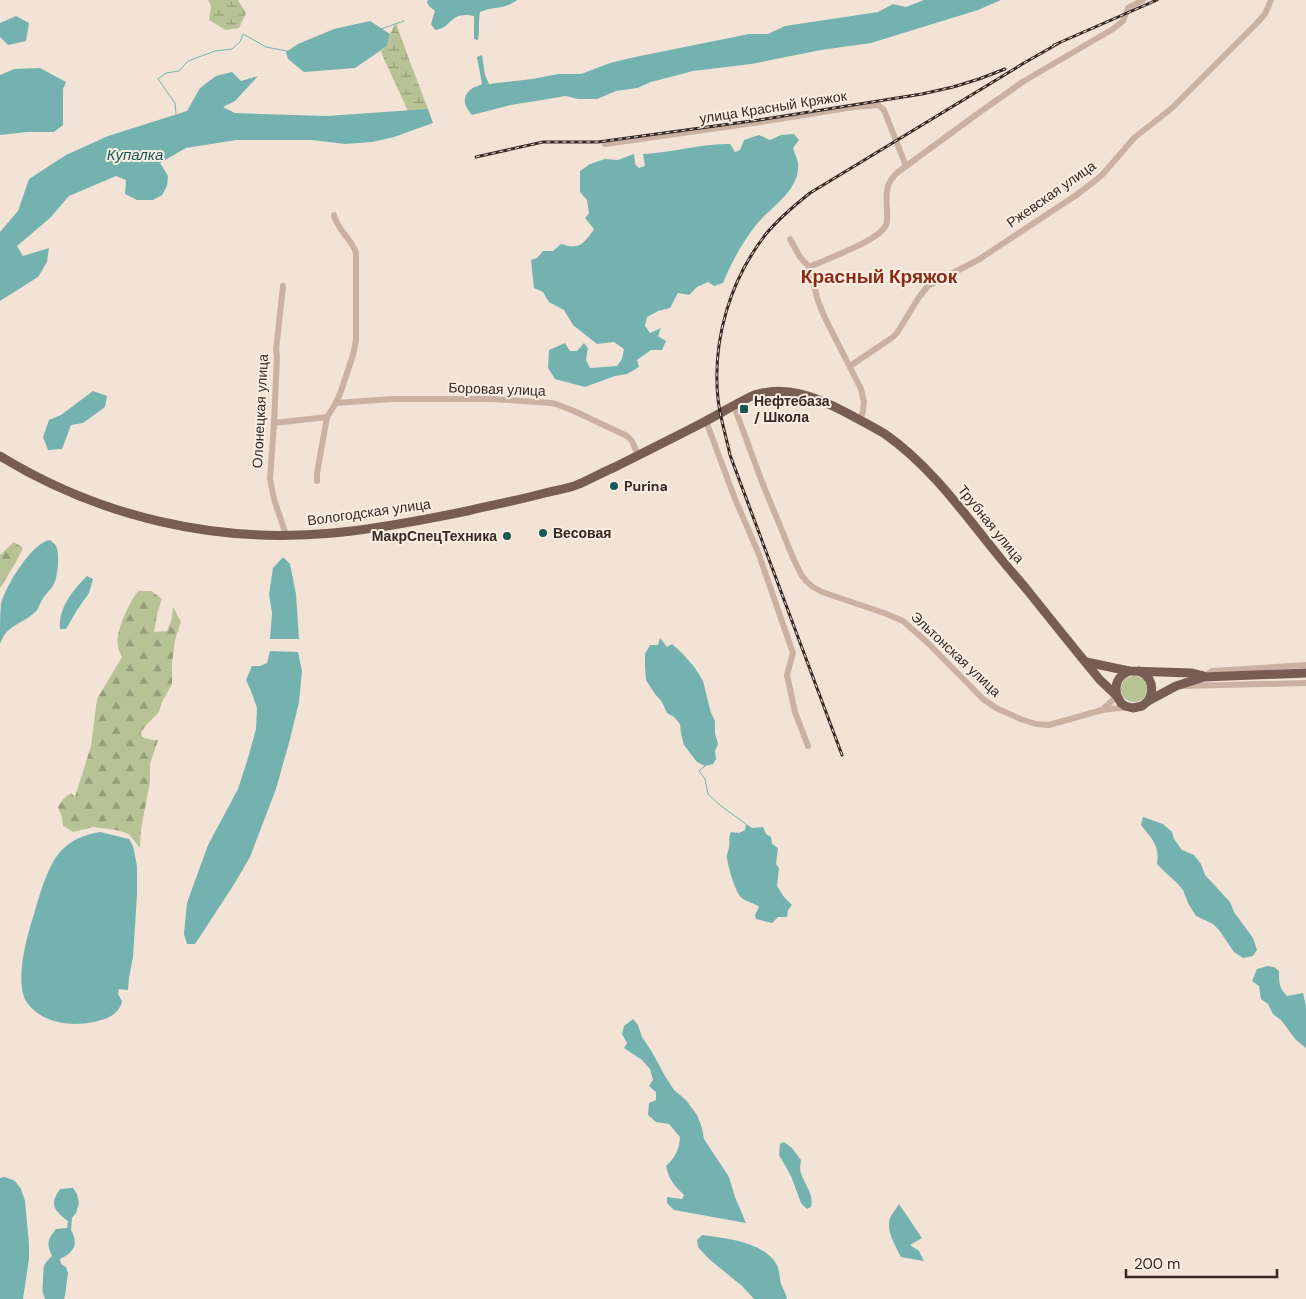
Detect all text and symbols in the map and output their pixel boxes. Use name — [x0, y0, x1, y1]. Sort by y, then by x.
street label: улица Красный Кряжок — [698, 86, 849, 128]
water label: Купалка — [107, 145, 163, 165]
street label: Ржевская улица — [1003, 156, 1099, 231]
district label: Красный Кряжок — [801, 264, 958, 289]
street label: Олонецкая улица — [248, 353, 272, 469]
street label: Боровая улица — [448, 378, 546, 400]
place label: Нефтебаза / Школа — [754, 392, 830, 426]
marker: Нефтебаза / Школа — [738, 403, 750, 415]
place label: Purina — [624, 477, 668, 495]
marker: Purina — [608, 480, 620, 492]
street label: Трубная улица — [954, 481, 1028, 567]
street label: Вологодская улица — [306, 494, 432, 530]
place label: Весовая — [553, 524, 611, 542]
place label: МакрСпецТехника — [372, 527, 497, 545]
marker: Весовая — [537, 527, 549, 539]
marker: МакрСпецТехника — [501, 530, 513, 542]
street label: Эльтонская улица — [907, 608, 1005, 701]
scale bar — [1126, 1246, 1277, 1278]
text: 200 m — [1134, 1254, 1180, 1274]

